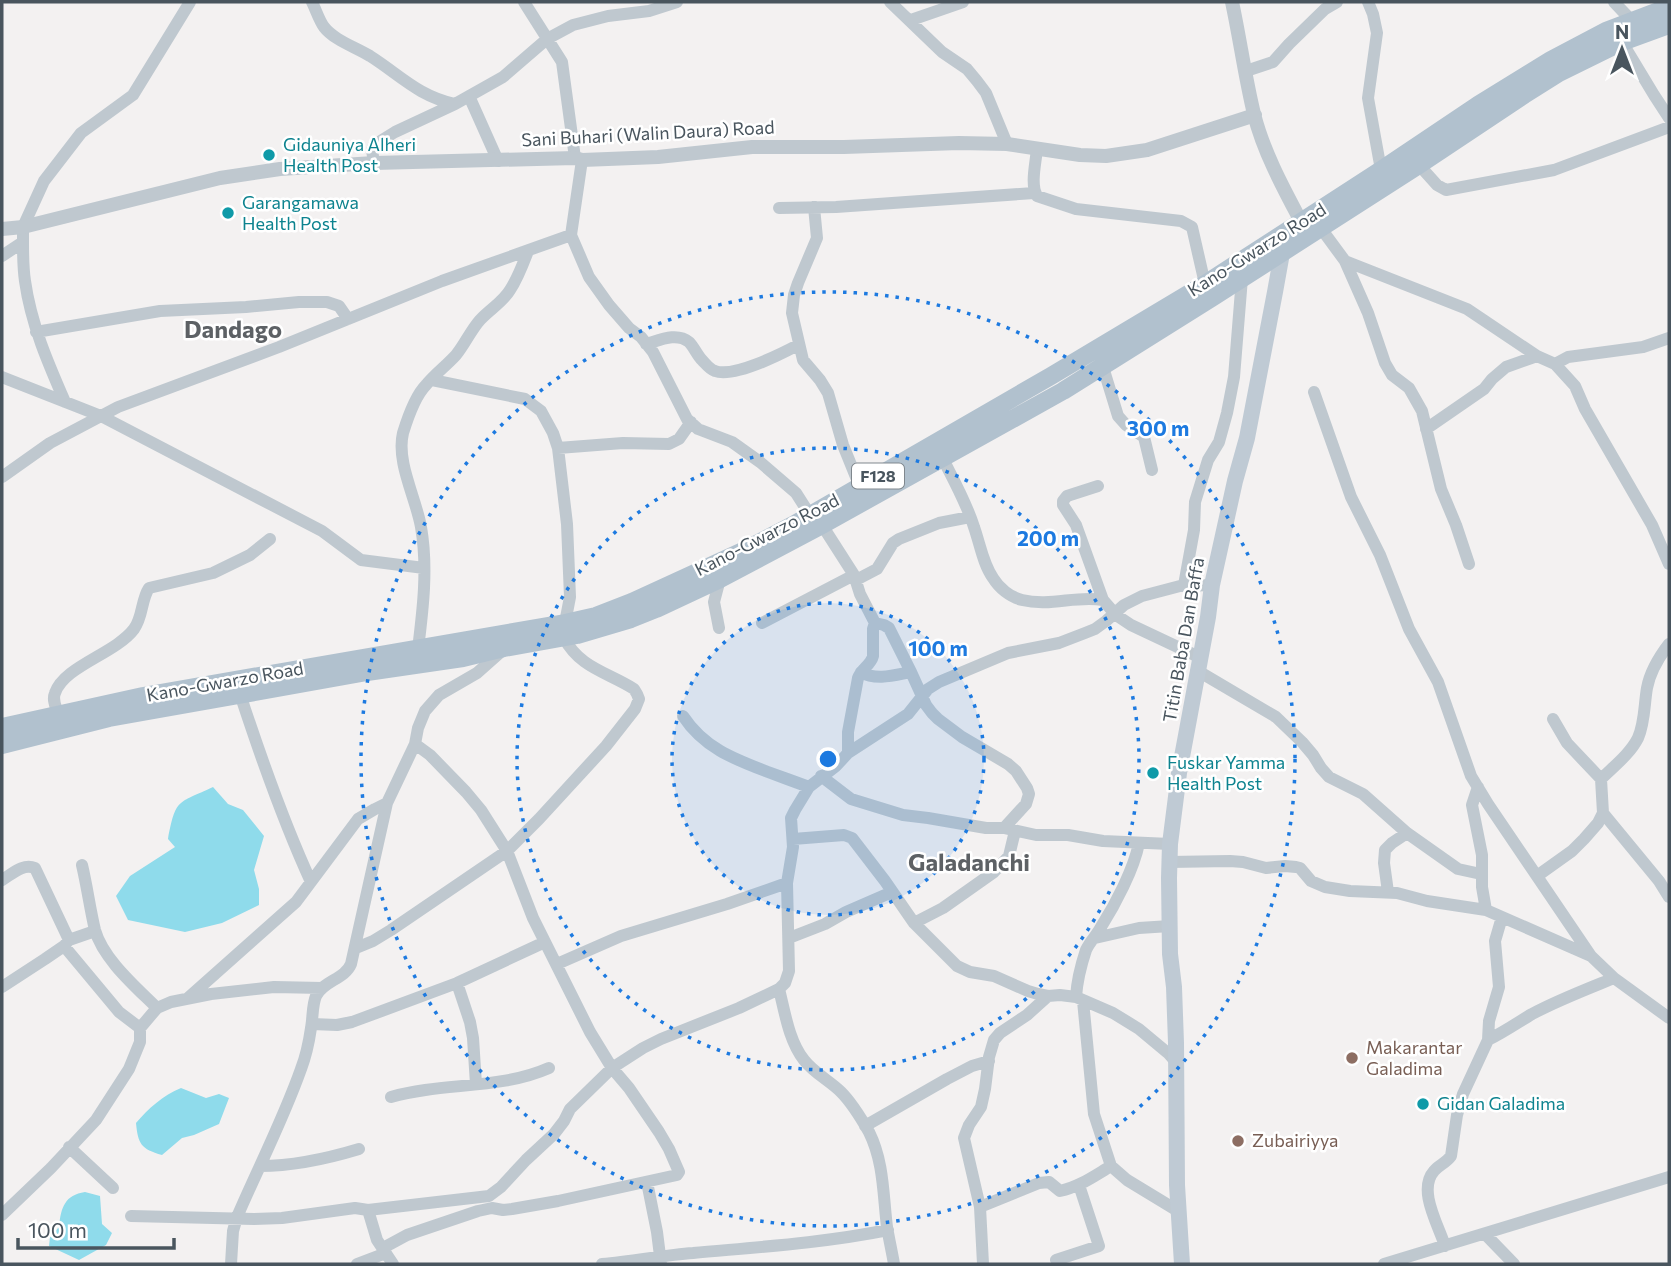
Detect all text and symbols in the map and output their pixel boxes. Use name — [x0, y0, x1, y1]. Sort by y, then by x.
north arrow — [1587, 14, 1657, 84]
text: N — [1615, 20, 1629, 43]
street label: Sani Buhari (Walin Daura) Road — [521, 115, 775, 151]
place label: Gidauniya Alheri Health Post — [283, 133, 416, 176]
marker: Gidauniya Alheri Health Post — [261, 147, 277, 163]
place label: Garangamawa Health Post — [242, 191, 359, 234]
street label: Kano-Gwarzo Road — [1183, 198, 1330, 301]
marker: Garangamawa Health Post — [220, 205, 236, 221]
district label: Dandago — [184, 314, 282, 343]
text: 300 m — [1127, 415, 1189, 440]
road number: F128 — [852, 463, 904, 489]
street label: Kano-Gwarzo Road — [691, 488, 842, 580]
text: 200 m — [1017, 525, 1079, 550]
street label: Titin Baba Dan Baffa — [1158, 556, 1208, 724]
text: 100 m — [908, 635, 968, 660]
street label: Kano-Gwarzo Road — [145, 656, 305, 706]
centre of rings — [816, 747, 840, 771]
place label: Fuskar Yamma Health Post — [1167, 751, 1285, 794]
marker: Fuskar Yamma Health Post — [1145, 765, 1161, 781]
district label: Galadanchi — [908, 847, 1030, 876]
place label: Makarantar Galadima — [1366, 1036, 1462, 1079]
marker: Makarantar Galadima — [1344, 1050, 1360, 1066]
place label: Gidan Galadima — [1437, 1092, 1565, 1114]
marker: Gidan Galadima — [1415, 1096, 1431, 1112]
place label: Zubairiyya — [1252, 1129, 1339, 1151]
marker: Zubairiyya — [1230, 1133, 1246, 1149]
scale bar — [18, 1206, 173, 1250]
text: 100 m — [28, 1217, 87, 1242]

